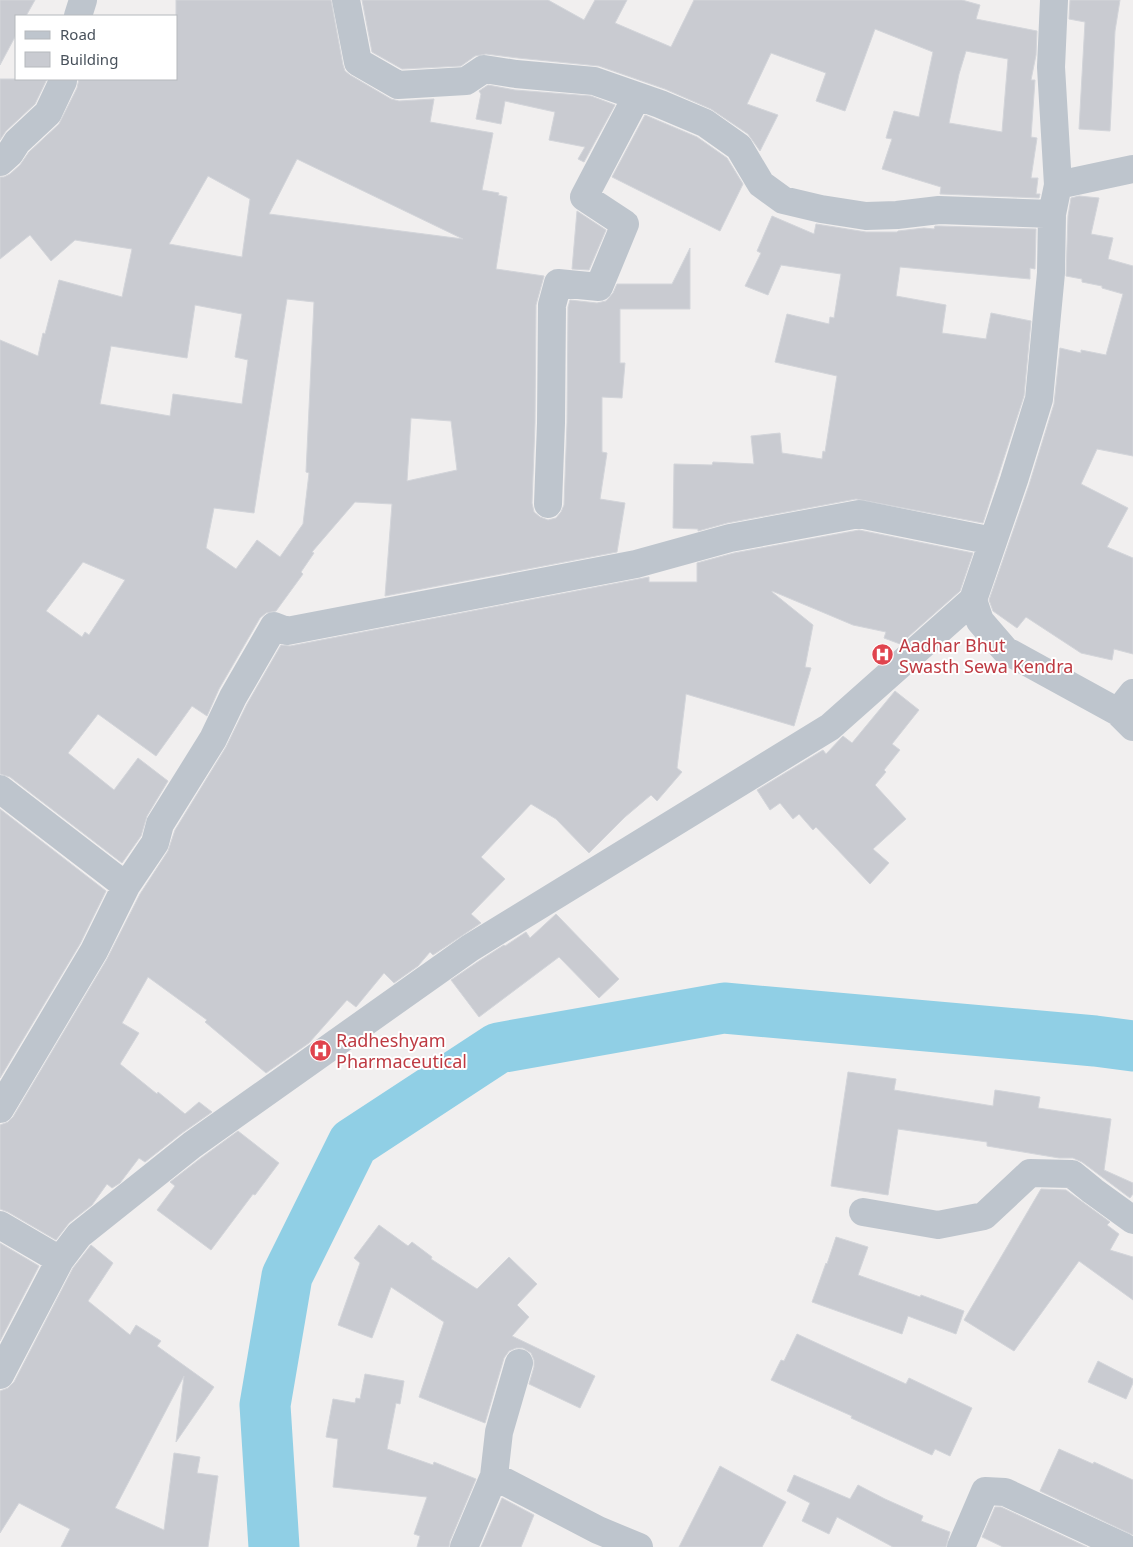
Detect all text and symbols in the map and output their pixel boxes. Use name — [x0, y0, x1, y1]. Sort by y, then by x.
legend — [15, 15, 178, 80]
text: Road — [60, 24, 96, 44]
text: Building — [60, 49, 118, 69]
place label: Aadhar Bhut Swasth Sewa Kendra — [899, 633, 1073, 678]
hospital icon: Aadhar Bhut Swasth Sewa Kendra — [871, 643, 895, 667]
place label: Radheshyam Pharmaceutical — [336, 1028, 467, 1073]
hospital icon: Radheshyam Pharmaceutical — [308, 1038, 332, 1062]

